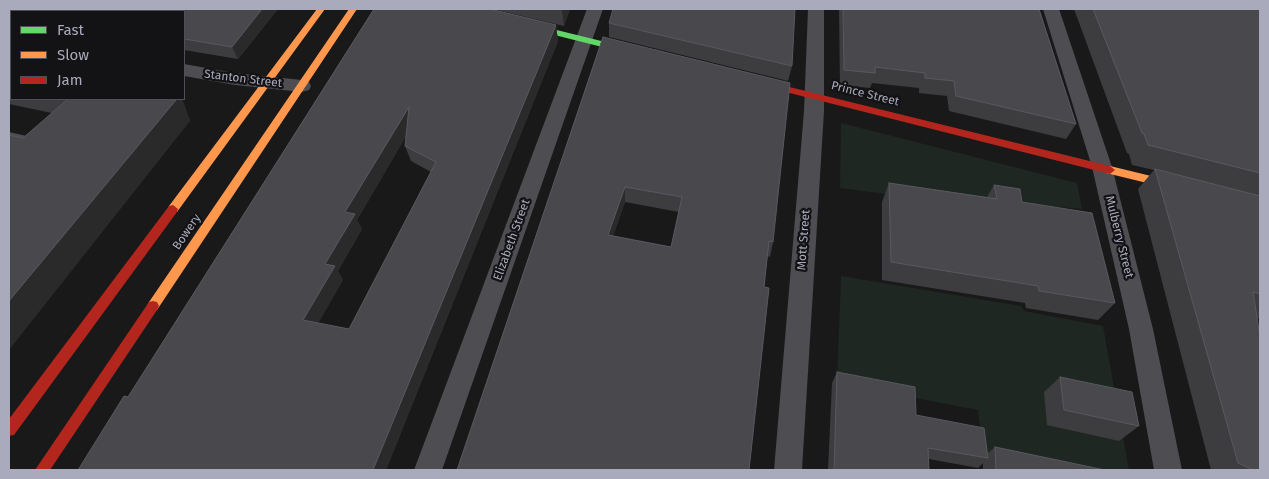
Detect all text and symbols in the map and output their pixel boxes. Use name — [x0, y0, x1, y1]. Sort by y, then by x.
legend — [10, 10, 185, 100]
text: Fast — [57, 21, 84, 39]
text: Slow — [57, 46, 89, 64]
street label: Stanton Street — [203, 67, 283, 91]
text: Jam — [57, 71, 83, 89]
street label: Prince Street — [830, 79, 900, 109]
street label: Mulberry Street — [1102, 194, 1136, 280]
street label: Elizabeth Street — [491, 197, 533, 283]
street label: Mott Street — [795, 209, 813, 271]
street label: Bowery — [170, 211, 204, 253]

